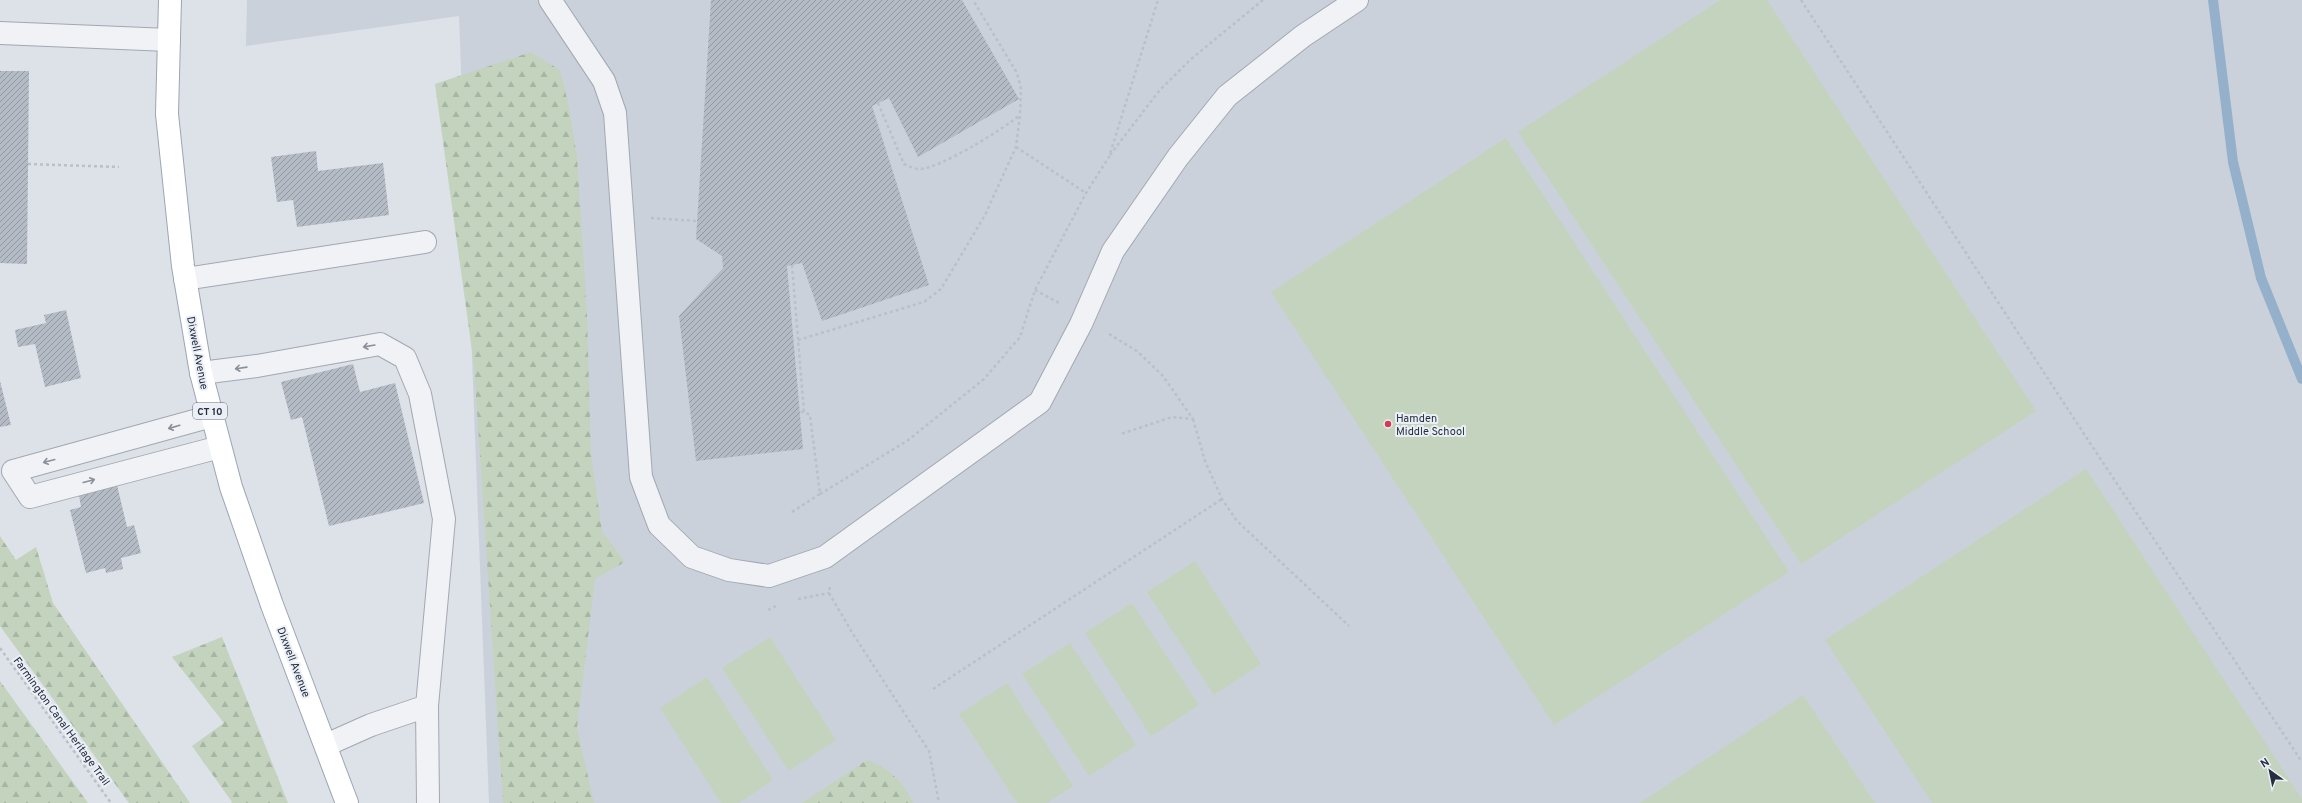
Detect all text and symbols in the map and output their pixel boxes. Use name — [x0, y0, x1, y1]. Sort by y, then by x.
street label: Dixwell Avenue — [183, 315, 211, 391]
one-way arrow — [363, 342, 376, 350]
one-way arrow — [235, 364, 248, 372]
road number: CT 10 — [193, 403, 227, 419]
place label: Hamden Middle School — [1396, 412, 1465, 439]
marker: Hamden Middle School — [1383, 419, 1393, 429]
one-way arrow — [168, 423, 181, 431]
one-way arrow — [43, 458, 56, 465]
one-way arrow — [83, 477, 96, 484]
street label: Dixwell Avenue — [273, 625, 313, 700]
street label: Farmington Canal Heritage Trail — [10, 655, 113, 789]
north arrow — [2250, 751, 2290, 791]
text: N — [2258, 755, 2272, 771]

